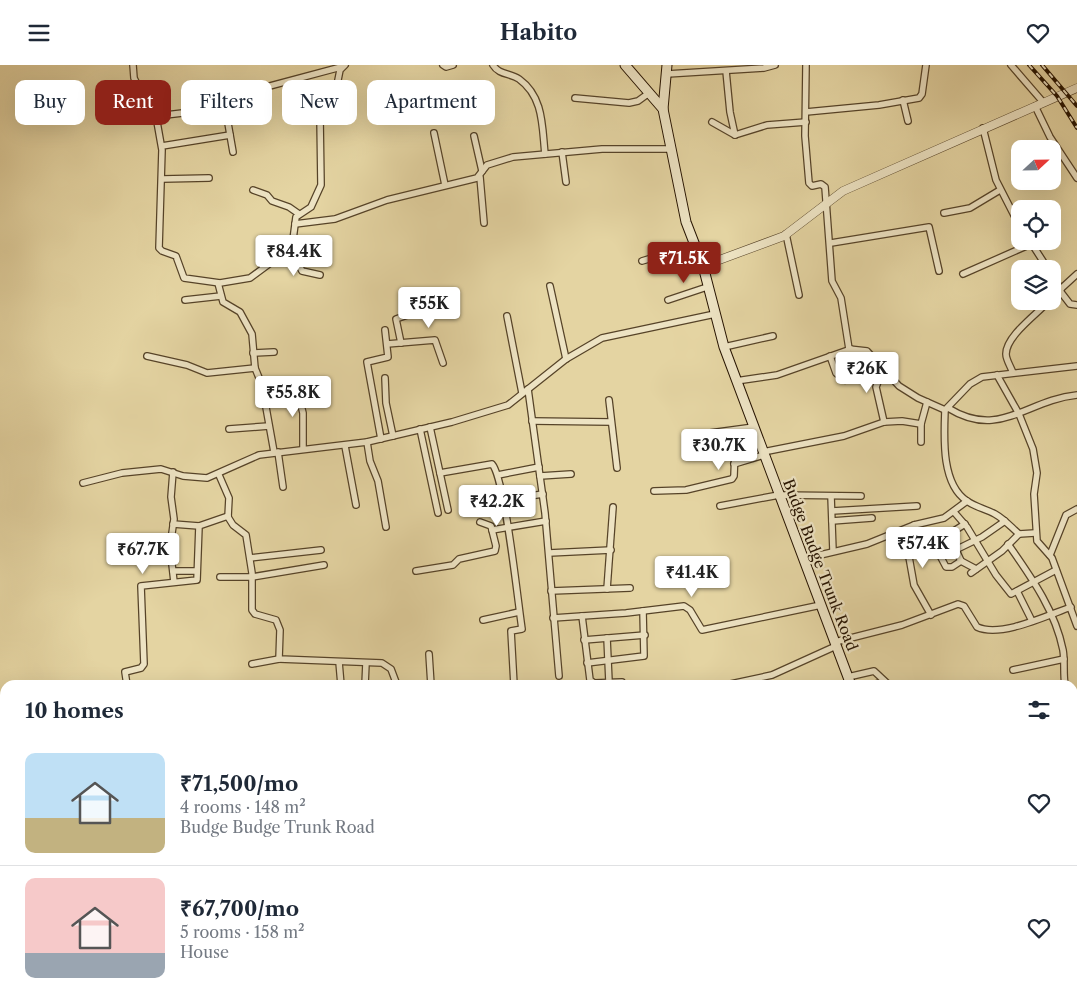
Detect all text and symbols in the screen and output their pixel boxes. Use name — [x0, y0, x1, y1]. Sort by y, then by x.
icon: menu — [25, 19, 53, 47]
text: Habito — [500, 19, 577, 46]
icon: heart — [1024, 19, 1052, 47]
chip: Buy — [15, 80, 85, 125]
chip: Rent — [95, 80, 171, 125]
chip: Filters — [181, 80, 272, 125]
chip: New — [282, 80, 357, 125]
chip: Apartment — [367, 80, 495, 125]
north arrow — [1011, 140, 1061, 190]
map controls — [1011, 140, 1061, 310]
button: locate — [1011, 200, 1061, 250]
pin: ₹84.4K — [253, 235, 335, 277]
text: ₹84.4K — [266, 241, 322, 261]
pin: ₹71.5K — [643, 241, 725, 284]
text: ₹71.5K — [659, 248, 709, 268]
button: layers — [1011, 260, 1061, 310]
pin: ₹55K — [399, 287, 459, 329]
text: ₹55K — [409, 293, 449, 313]
pin: ₹26K — [837, 351, 897, 394]
text: ₹26K — [847, 358, 887, 378]
pin: ₹55.8K — [252, 375, 334, 418]
text: ₹55.8K — [266, 382, 320, 402]
pin: ₹30.7K — [678, 429, 760, 471]
text: ₹30.7K — [692, 435, 746, 455]
street label: Budge Budge Trunk Road — [779, 476, 862, 653]
pin: ₹42.2K — [456, 485, 538, 527]
text: ₹42.2K — [470, 491, 524, 511]
pin: ₹57.4K — [882, 527, 964, 569]
pin: ₹67.7K — [102, 533, 184, 575]
text: ₹57.4K — [897, 533, 949, 553]
text: ₹67.7K — [117, 539, 169, 559]
pin: ₹41.4K — [651, 555, 733, 598]
text: ₹41.4K — [666, 562, 718, 582]
icon: filters — [1025, 696, 1053, 724]
text: 10 homes — [25, 698, 124, 723]
text: ₹71,500/mo — [180, 771, 298, 796]
icon: home — [65, 773, 125, 833]
icon: heart — [1025, 789, 1053, 817]
text: 4 rooms · 148 m² — [180, 797, 306, 817]
text: Budge Budge Trunk Road — [180, 817, 375, 837]
text: ₹67,700/mo — [180, 896, 299, 921]
icon: home — [65, 898, 125, 958]
icon: heart — [1025, 914, 1053, 942]
text: 5 rooms · 158 m² — [180, 922, 305, 942]
text: House — [180, 942, 229, 962]

